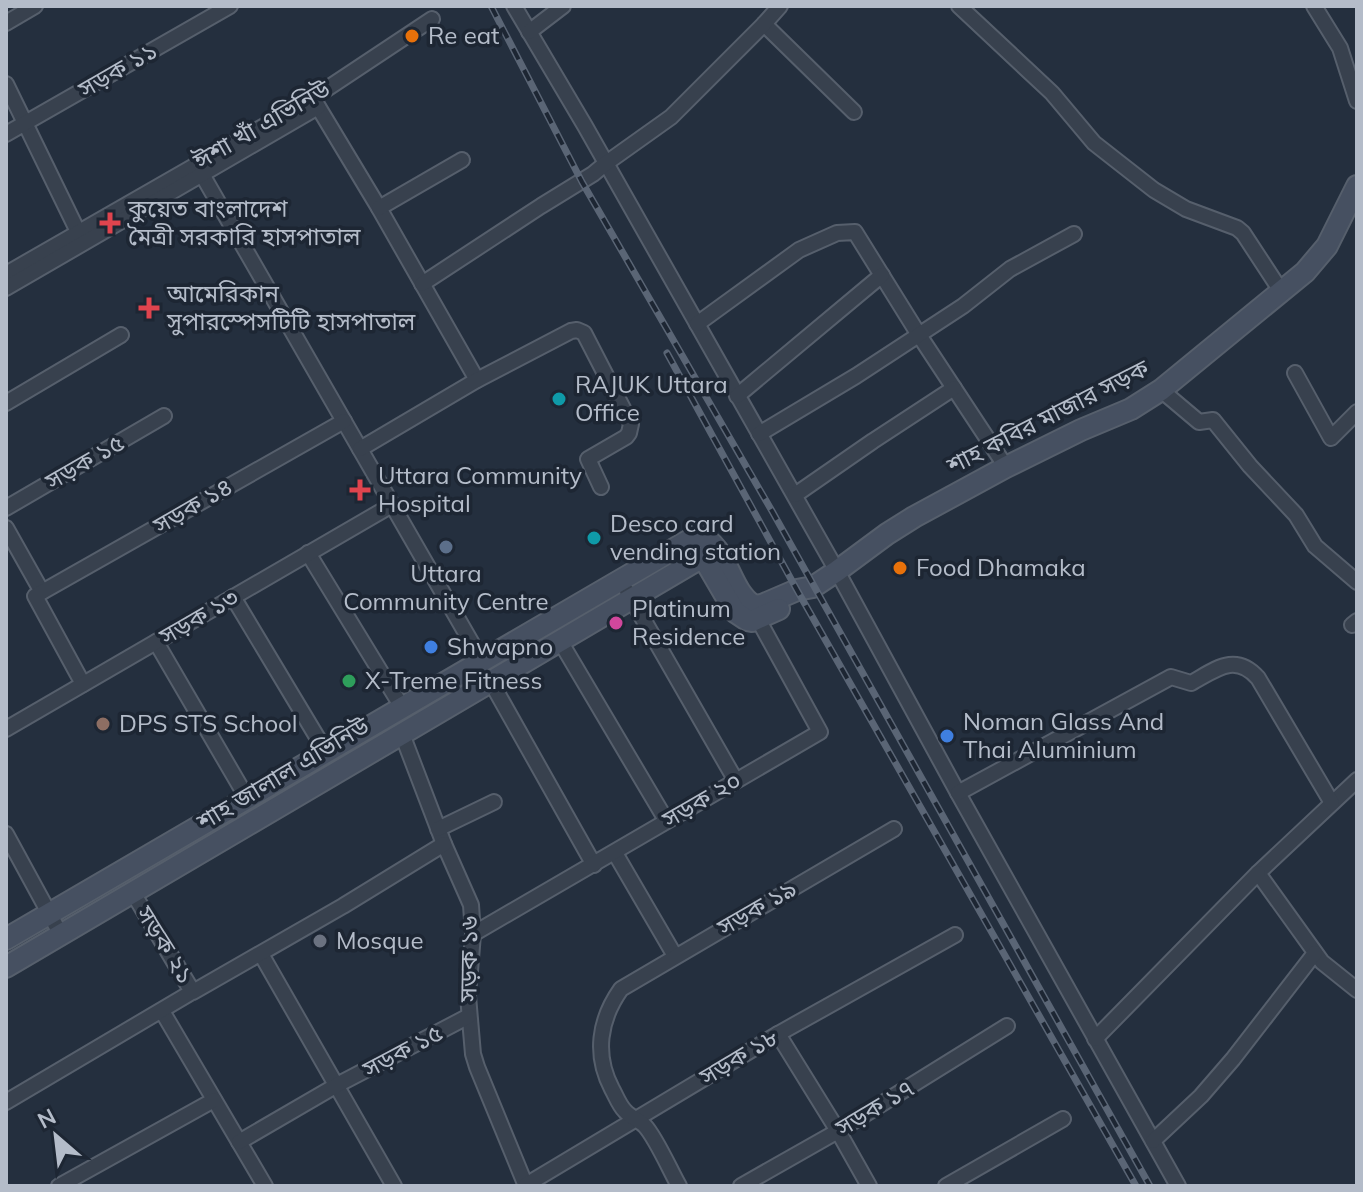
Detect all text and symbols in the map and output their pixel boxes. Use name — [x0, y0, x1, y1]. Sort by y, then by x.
place label: Re eat — [428, 20, 500, 50]
marker: Re eat — [403, 27, 421, 45]
street label: সড়ক ১১ — [72, 35, 162, 104]
street label: ঈশা খাঁ এভিনিউ — [187, 73, 336, 176]
place label: কুয়েত বাংলাদেশ মৈত্রী সরকারি হাসপাতাল — [127, 193, 361, 251]
marker: কুয়েত বাংলাদেশ মৈত্রী সরকারি হাসপাতাল — [99, 212, 121, 234]
place label: আমেরিকান সুপারস্পেসটিটি হাসপাতাল — [166, 278, 416, 336]
marker: আমেরিকান সুপারস্পেসটিটি হাসপাতাল — [138, 297, 160, 319]
street label: শাহ কবির মাজার সড়ক — [941, 352, 1154, 480]
place label: RAJUK Uttara Office — [575, 369, 728, 427]
marker: RAJUK Uttara Office — [550, 390, 568, 408]
street label: সড়ক ১৫ — [39, 427, 129, 496]
place label: Uttara Community Hospital — [378, 460, 582, 518]
street label: সড়ক ১৪ — [147, 471, 237, 540]
marker: Uttara Community Hospital — [349, 479, 371, 501]
place label: Desco card vending station — [610, 508, 781, 566]
marker: Desco card vending station — [585, 529, 603, 547]
marker: Uttara Community Centre — [437, 538, 455, 556]
place label: Food Dhamaka — [916, 552, 1086, 582]
place label: Uttara Community Centre — [343, 558, 549, 616]
marker: Food Dhamaka — [891, 559, 909, 577]
street label: সড়ক ১৩ — [153, 582, 243, 651]
place label: Platinum Residence — [632, 593, 745, 651]
marker: Platinum Residence — [607, 614, 625, 632]
place label: Shwapno — [447, 631, 553, 661]
marker: Shwapno — [422, 638, 440, 656]
place label: X-Treme Fitness — [365, 665, 542, 695]
marker: X-Treme Fitness — [340, 672, 358, 690]
place label: Noman Glass And Thai Aluminium — [963, 706, 1164, 764]
place label: DPS STS School — [119, 708, 298, 738]
street label: শাহ জালাল এভিনিউ — [190, 710, 375, 837]
marker: DPS STS School — [94, 715, 112, 733]
marker: Noman Glass And Thai Aluminium — [938, 727, 956, 745]
street label: সড়ক ২০ — [656, 765, 746, 834]
street label: সড়ক ১৯ — [711, 873, 801, 942]
street label: সড়ক ২১ — [130, 899, 201, 989]
street label: সড়ক ১৬ — [452, 916, 484, 1003]
place label: Mosque — [336, 925, 424, 955]
marker: Mosque — [311, 932, 329, 950]
street label: সড়ক ১৫ — [357, 1017, 448, 1084]
street label: সড়ক ১৮ — [693, 1021, 783, 1092]
street label: সড়ক ১৭ — [829, 1072, 919, 1143]
north arrow — [16, 1096, 96, 1176]
text: N — [33, 1102, 61, 1135]

